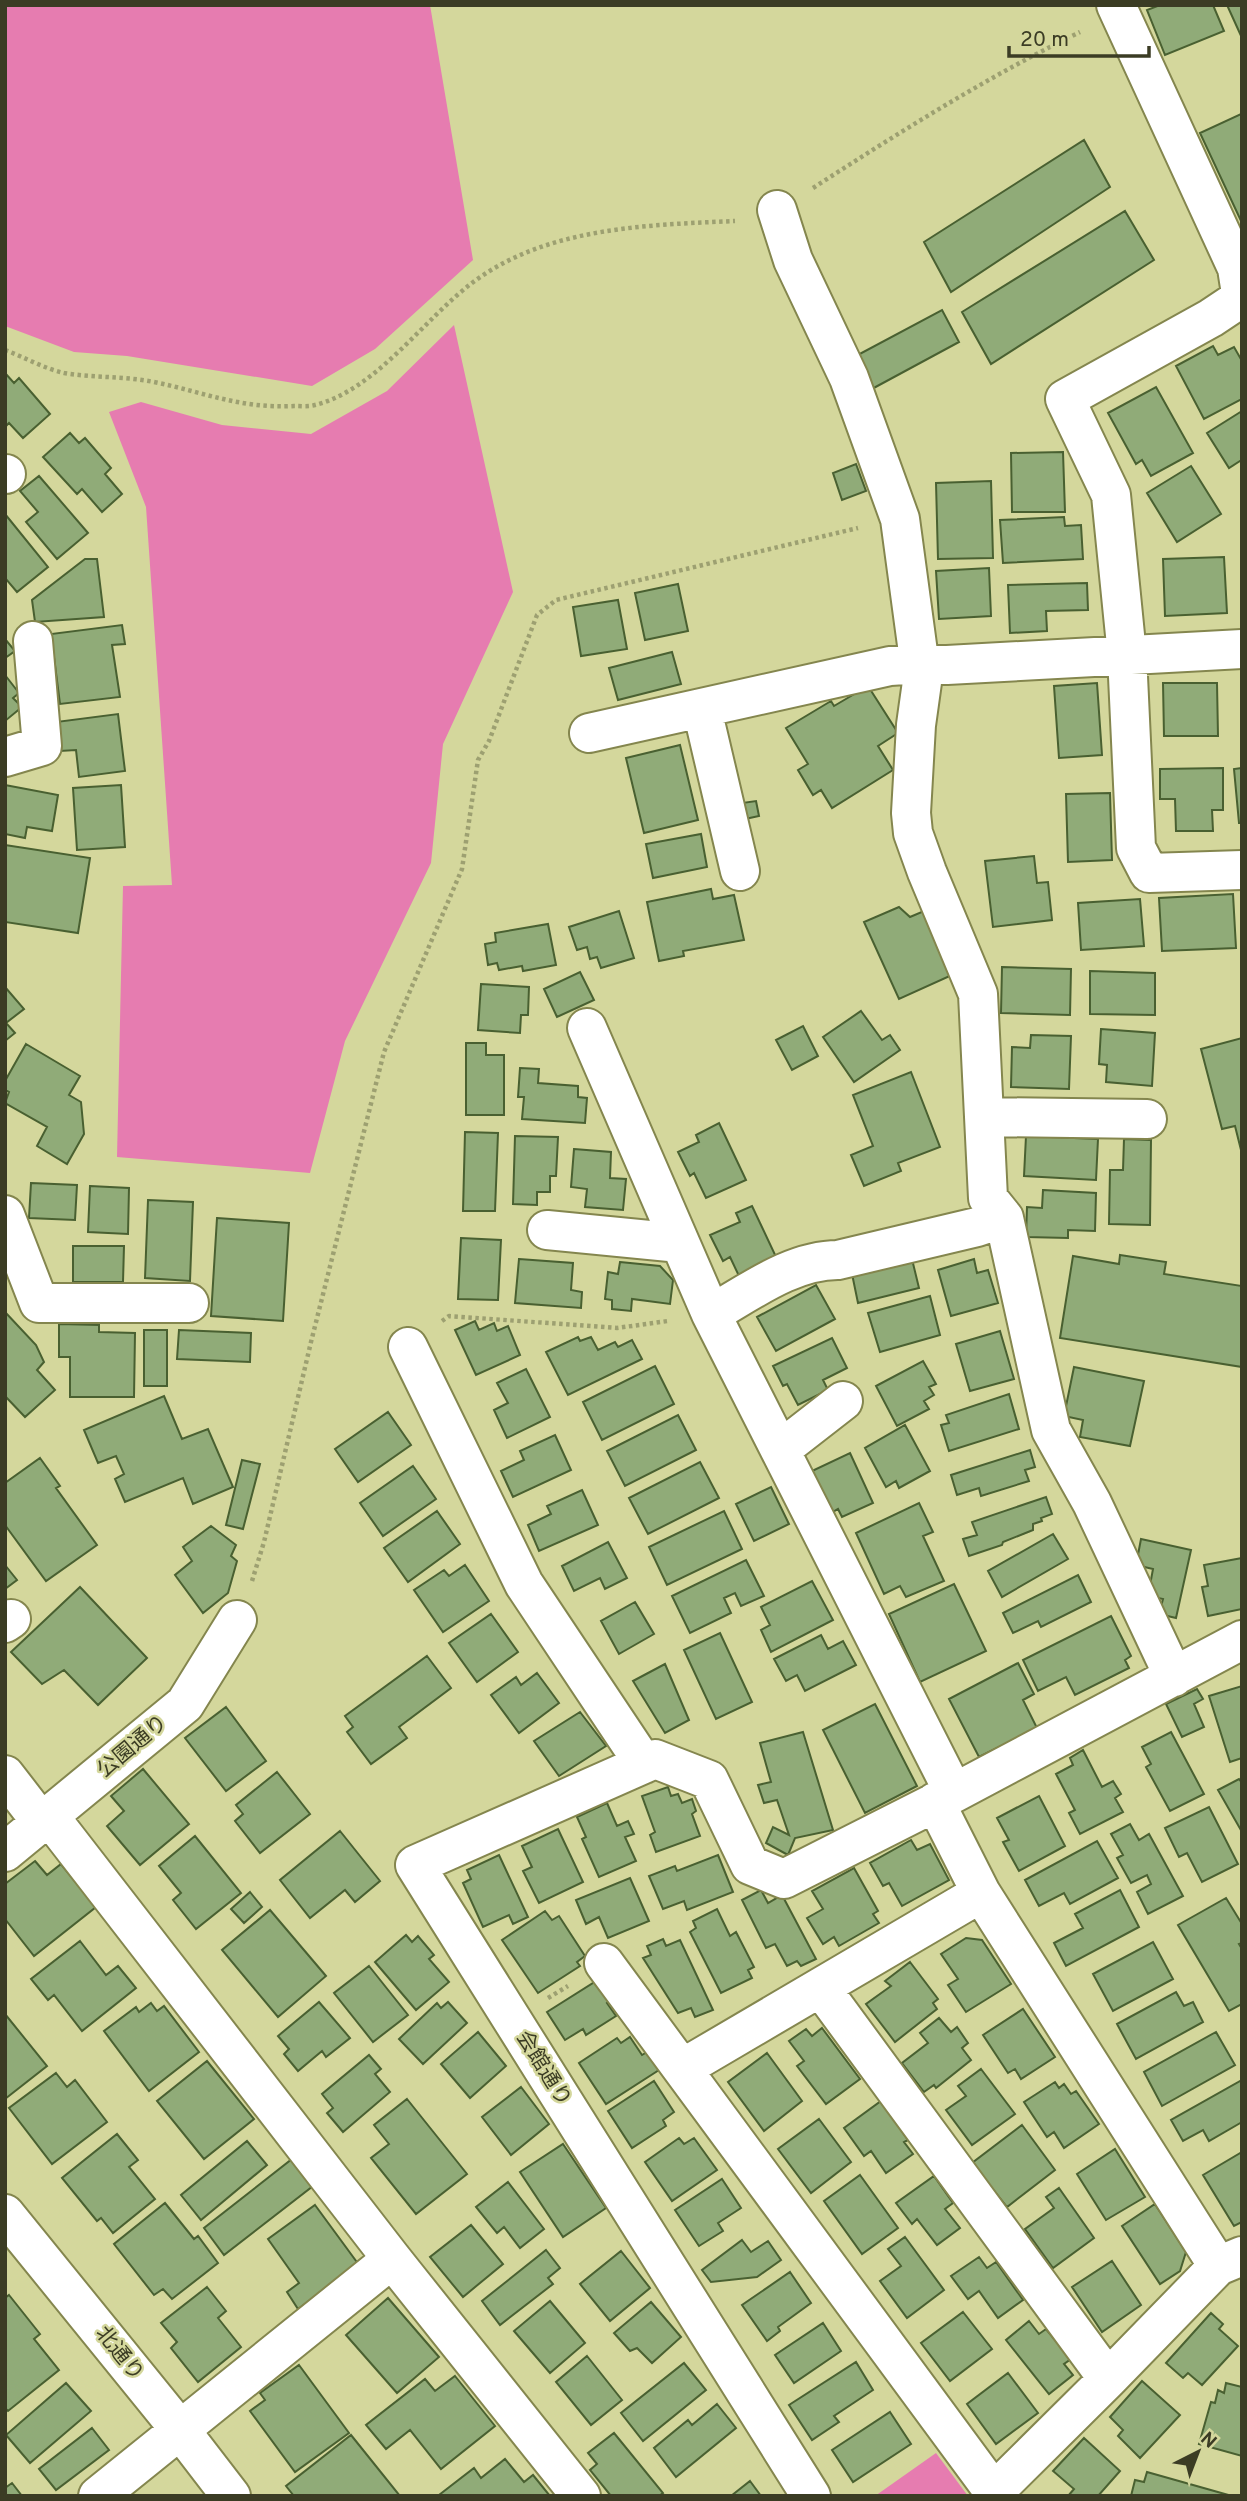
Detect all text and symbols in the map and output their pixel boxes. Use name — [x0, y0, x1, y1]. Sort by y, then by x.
scale bar — [1009, 14, 1149, 58]
text: 20 m — [1020, 27, 1069, 54]
street label: 公園通り — [92, 1710, 174, 1784]
street label: 会館通り — [509, 2026, 577, 2112]
street label: 北通り — [89, 2321, 149, 2387]
north arrow — [1163, 2417, 1233, 2487]
text: N — [1195, 2427, 1221, 2454]

